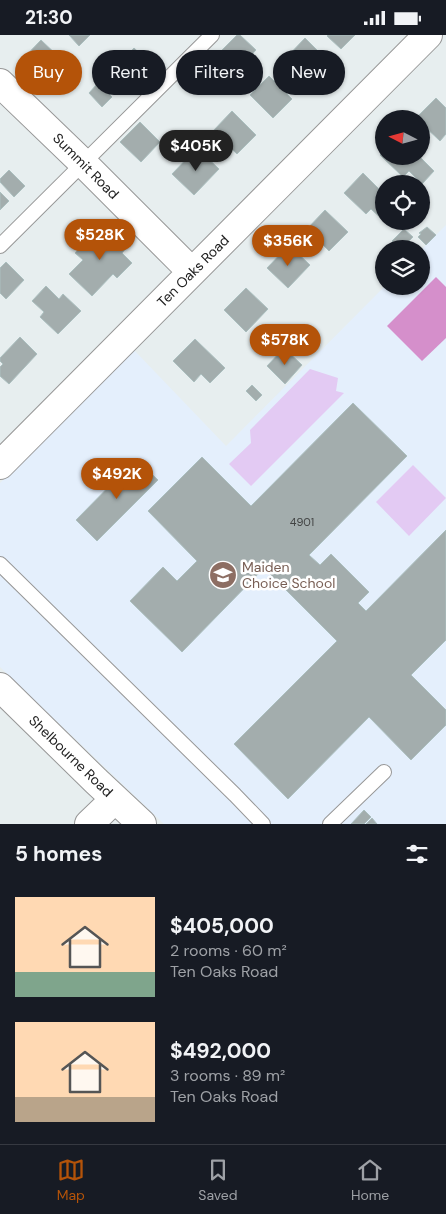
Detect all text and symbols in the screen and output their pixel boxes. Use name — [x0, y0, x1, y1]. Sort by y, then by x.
text: 21:30 — [25, 5, 73, 30]
chip: Buy — [15, 50, 82, 95]
chip: Rent — [92, 50, 166, 95]
chip: Filters — [176, 50, 263, 95]
chip: New — [273, 50, 345, 95]
north arrow — [375, 110, 430, 165]
map controls — [375, 110, 430, 295]
street label: Summit Road — [49, 129, 123, 203]
pin: $405K — [161, 129, 231, 172]
text: $405K — [170, 135, 222, 156]
button: locate — [375, 175, 430, 230]
pin: $528K — [65, 219, 135, 261]
text: $528K — [75, 224, 125, 245]
pin: $356K — [253, 225, 323, 267]
text: $356K — [263, 230, 313, 251]
street label: Ten Oaks Road — [153, 231, 233, 311]
button: layers — [375, 240, 430, 295]
pin: $578K — [250, 323, 320, 366]
text: $578K — [261, 329, 309, 350]
pin: $492K — [82, 457, 152, 500]
text: $492K — [92, 463, 142, 484]
house number: 4901 — [290, 515, 314, 529]
place label: Maiden Choice School — [242, 558, 335, 592]
school or university icon: Maiden Choice School — [208, 560, 238, 590]
street label: Shelbourne Road — [25, 711, 117, 801]
text: 5 homes — [15, 840, 102, 868]
icon: filters — [403, 840, 431, 868]
text: $405,000 — [170, 912, 274, 940]
icon: home — [55, 917, 115, 977]
text: 2 rooms · 60 m² — [170, 940, 287, 961]
text: Ten Oaks Road — [170, 961, 278, 982]
text: $492,000 — [170, 1037, 271, 1065]
icon: home — [55, 1042, 115, 1102]
text: 3 rooms · 89 m² — [170, 1065, 285, 1086]
text: Ten Oaks Road — [170, 1086, 278, 1107]
tab: Map — [57, 1156, 85, 1204]
tab: Saved — [198, 1156, 238, 1204]
tab: Home — [351, 1156, 389, 1204]

